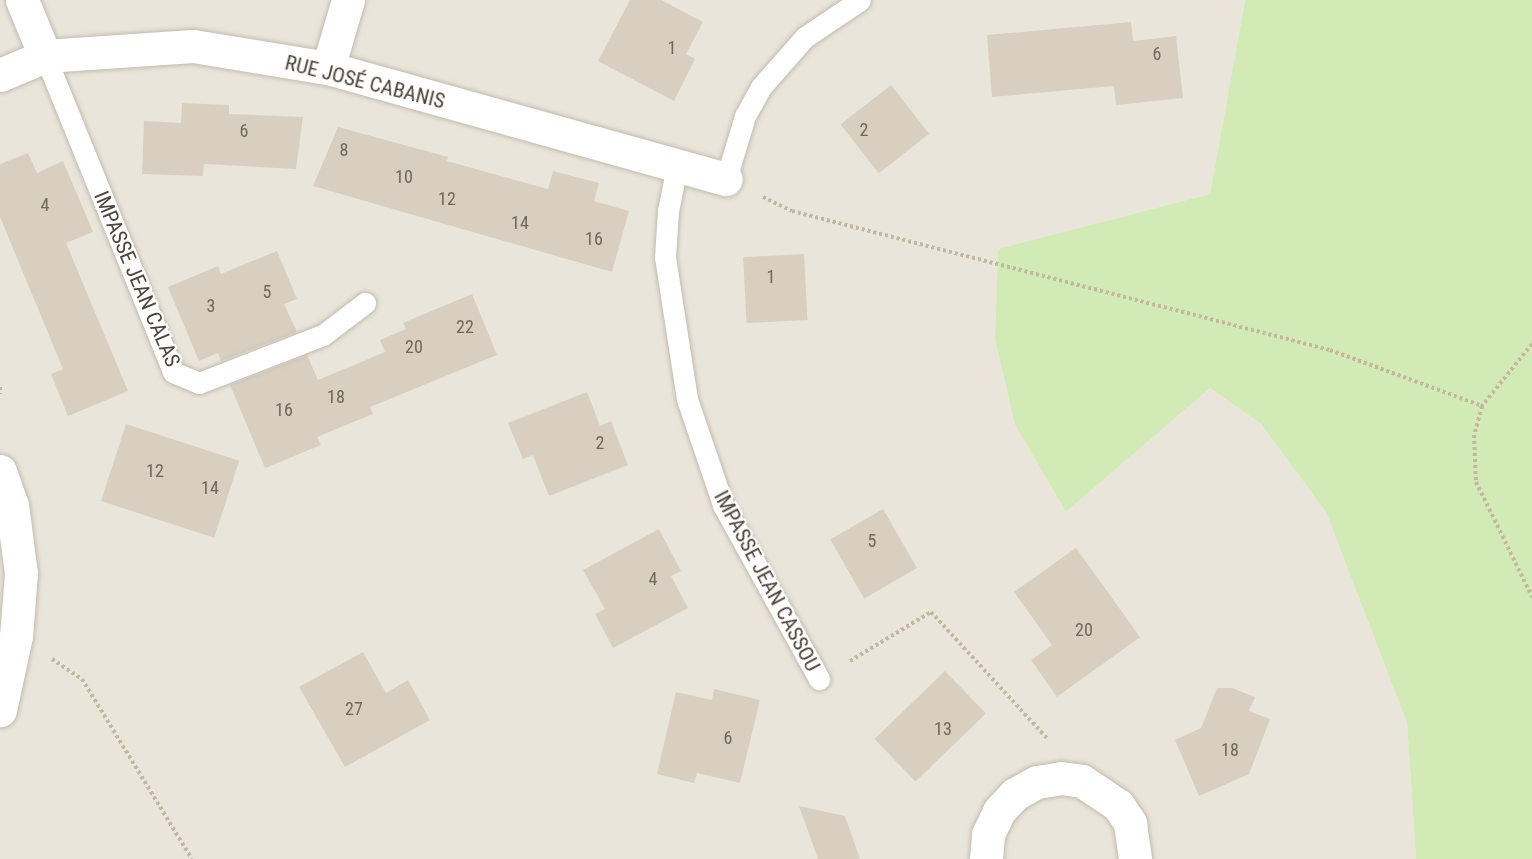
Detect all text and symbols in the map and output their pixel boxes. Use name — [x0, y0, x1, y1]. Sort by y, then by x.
house number: 1 — [668, 37, 676, 59]
house number: 6 — [1153, 43, 1161, 65]
street label: RUE JOSÉ CABANIS — [282, 50, 448, 114]
house number: 2 — [860, 119, 868, 141]
house number: 6 — [240, 120, 248, 142]
house number: 8 — [340, 139, 348, 161]
house number: 10 — [395, 166, 413, 188]
street label: IMPASSE JEAN CALAS — [89, 187, 185, 371]
house number: 12 — [438, 188, 456, 210]
house number: 4 — [41, 194, 49, 216]
house number: 14 — [511, 212, 529, 234]
house number: 16 — [585, 228, 603, 250]
house number: 1 — [767, 266, 775, 288]
house number: 5 — [263, 281, 271, 303]
house number: 3 — [207, 295, 215, 317]
house number: 22 — [456, 316, 474, 338]
house number: 20 — [405, 336, 423, 358]
house number: 18 — [327, 386, 345, 408]
house number: 16 — [275, 399, 293, 421]
house number: 2 — [596, 432, 604, 454]
house number: 12 — [146, 460, 164, 482]
house number: 14 — [201, 477, 219, 499]
street label: IMPASSE JEAN CASSOU — [709, 486, 825, 676]
house number: 5 — [868, 530, 876, 552]
house number: 4 — [649, 568, 657, 590]
house number: 20 — [1075, 619, 1093, 641]
house number: 27 — [345, 698, 363, 720]
house number: 13 — [934, 718, 952, 740]
house number: 6 — [724, 727, 732, 749]
house number: 18 — [1221, 739, 1239, 761]

